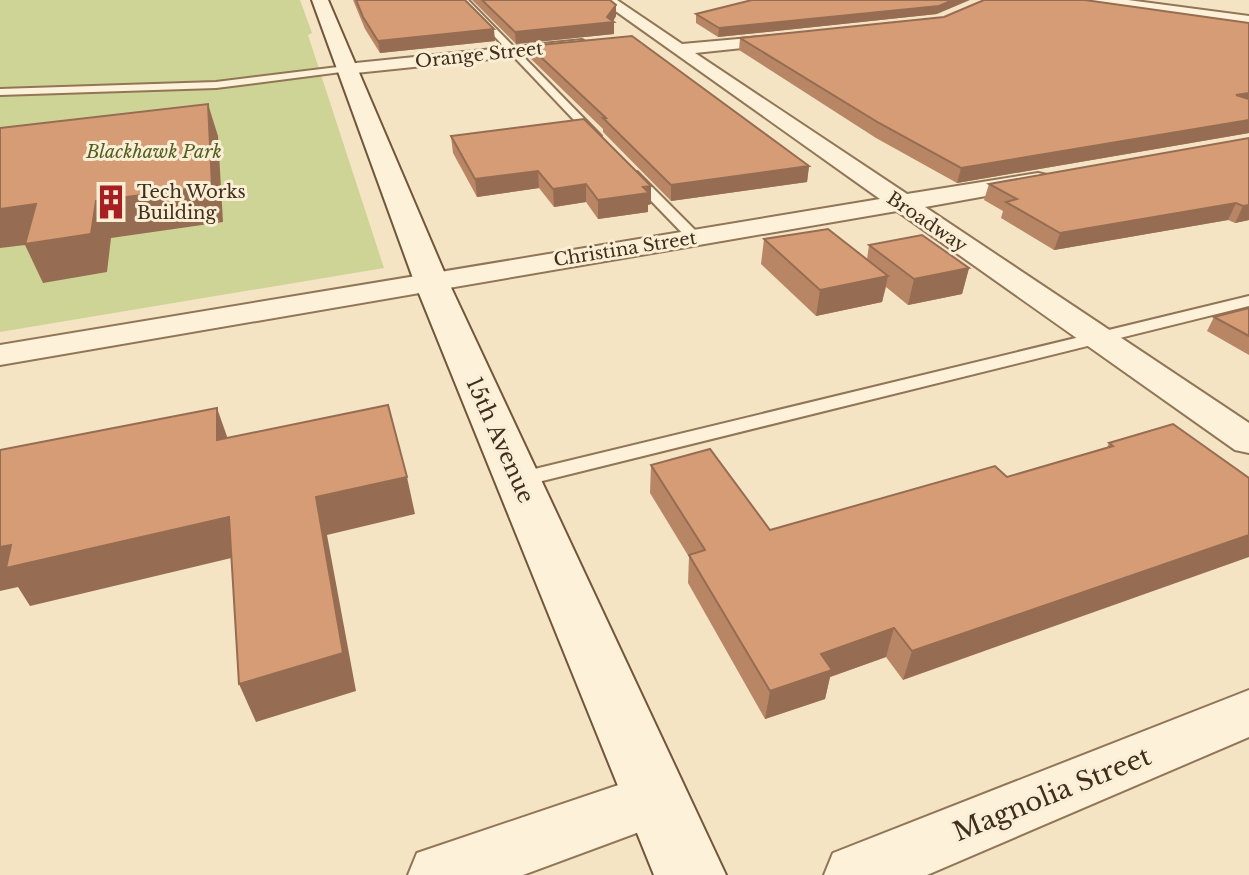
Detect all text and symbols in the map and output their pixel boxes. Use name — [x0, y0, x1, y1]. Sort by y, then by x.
street label: Orange Street — [414, 37, 544, 73]
park label: Blackhawk Park — [85, 141, 222, 163]
place label: Tech Works Building — [137, 181, 246, 224]
building icon: Tech Works Building — [92, 183, 130, 221]
street label: Broadway — [883, 187, 972, 257]
street label: Christina Street — [552, 227, 698, 271]
street label: 15th Avenue — [460, 373, 540, 507]
street label: Magnolia Street — [948, 740, 1156, 848]

